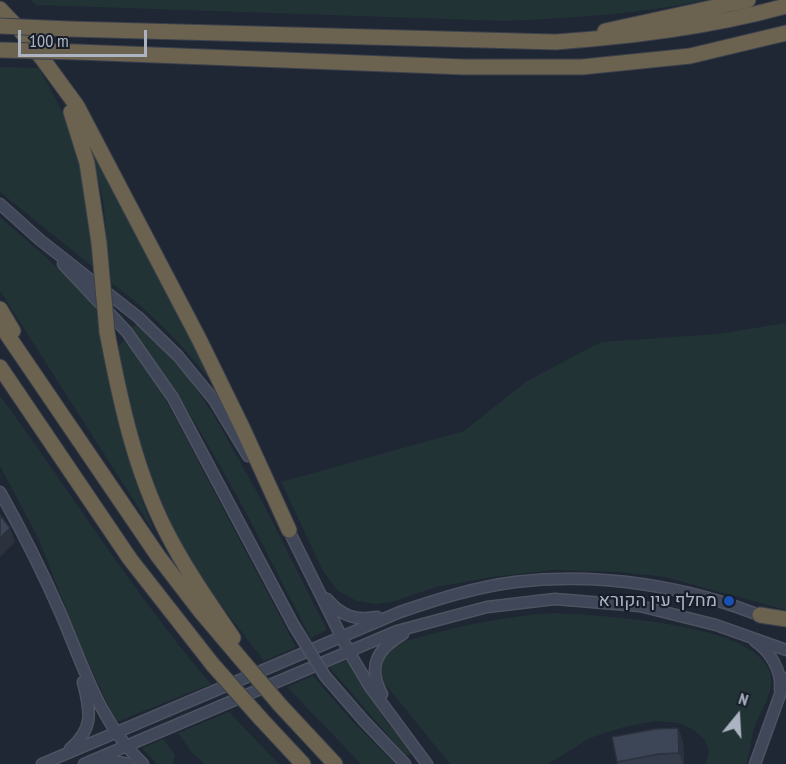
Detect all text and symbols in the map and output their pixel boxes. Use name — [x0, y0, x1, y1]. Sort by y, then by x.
scale bar — [21, 18, 150, 56]
text: 100 m — [29, 29, 69, 52]
place label: מחלף עין הקורא — [599, 590, 717, 612]
marker: מחלף עין הקורא — [722, 594, 736, 608]
north arrow — [708, 686, 768, 746]
text: N — [736, 688, 751, 710]

